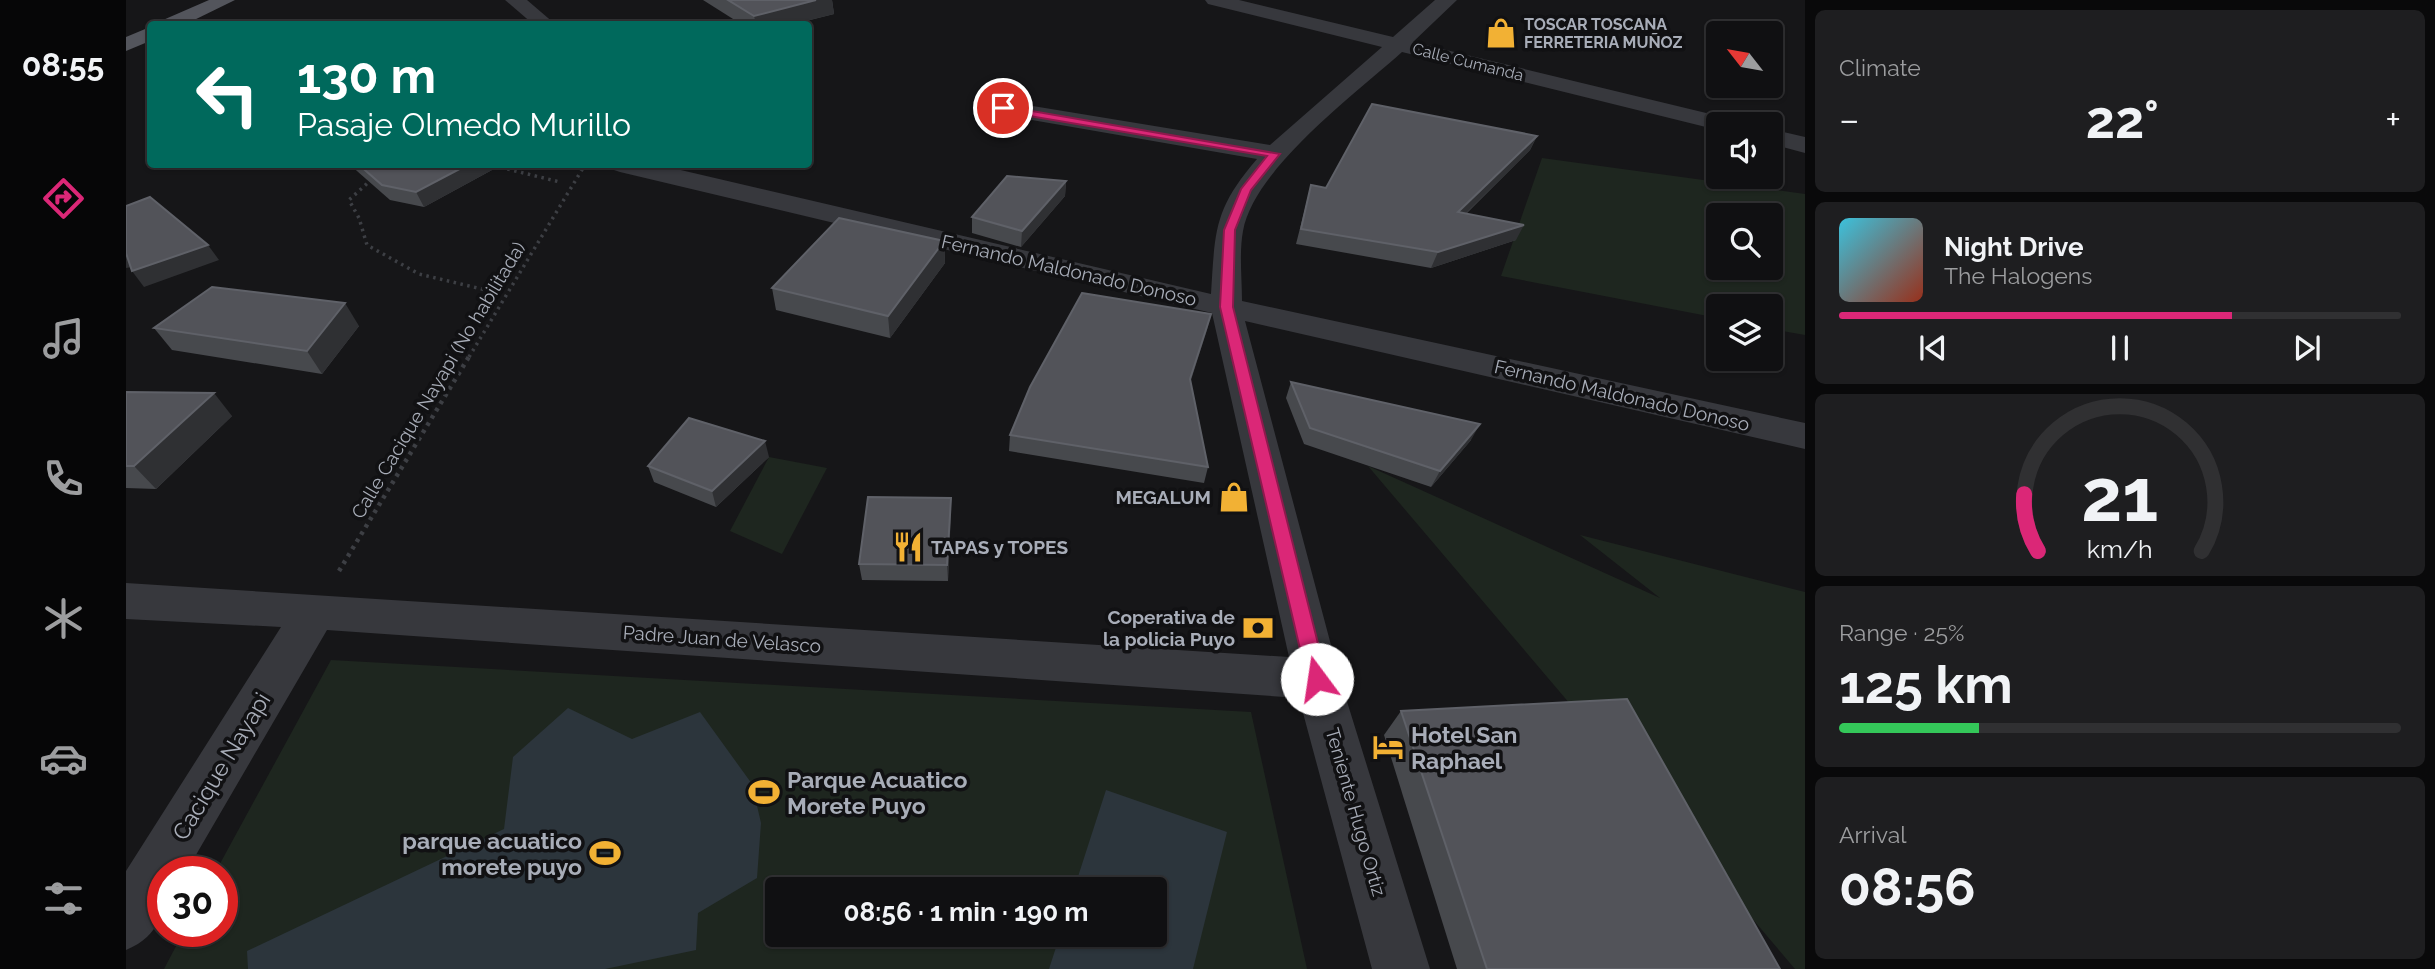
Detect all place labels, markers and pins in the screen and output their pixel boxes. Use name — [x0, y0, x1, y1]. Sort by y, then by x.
place label: TOSCAR TOSCANA FERRETERIA MUÑOZ — [1524, 15, 1683, 52]
shop icon: TOSCAR TOSCANA FERRETERIA MUÑOZ — [1484, 16, 1518, 50]
pin — [973, 78, 1033, 138]
shop icon: MEGALUM — [1217, 480, 1251, 514]
place label: MEGALUM — [1115, 486, 1211, 508]
restaurant icon: TAPAS y TOPES — [891, 530, 925, 564]
place label: TAPAS y TOPES — [931, 536, 1068, 558]
place label: Coperativa de la policia Puyo — [1103, 606, 1235, 650]
bank icon: Coperativa de la policia Puyo — [1241, 611, 1275, 645]
place label: Hotel San Raphael — [1411, 721, 1517, 774]
hotel icon: Hotel San Raphael — [1371, 730, 1405, 764]
place label: Parque Acuatico Morete Puyo — [787, 766, 967, 819]
sports icon: Parque Acuatico Morete Puyo — [747, 775, 781, 809]
place label: parque acuatico morete puyo — [402, 827, 582, 880]
sports icon: parque acuatico morete puyo — [588, 836, 622, 870]

